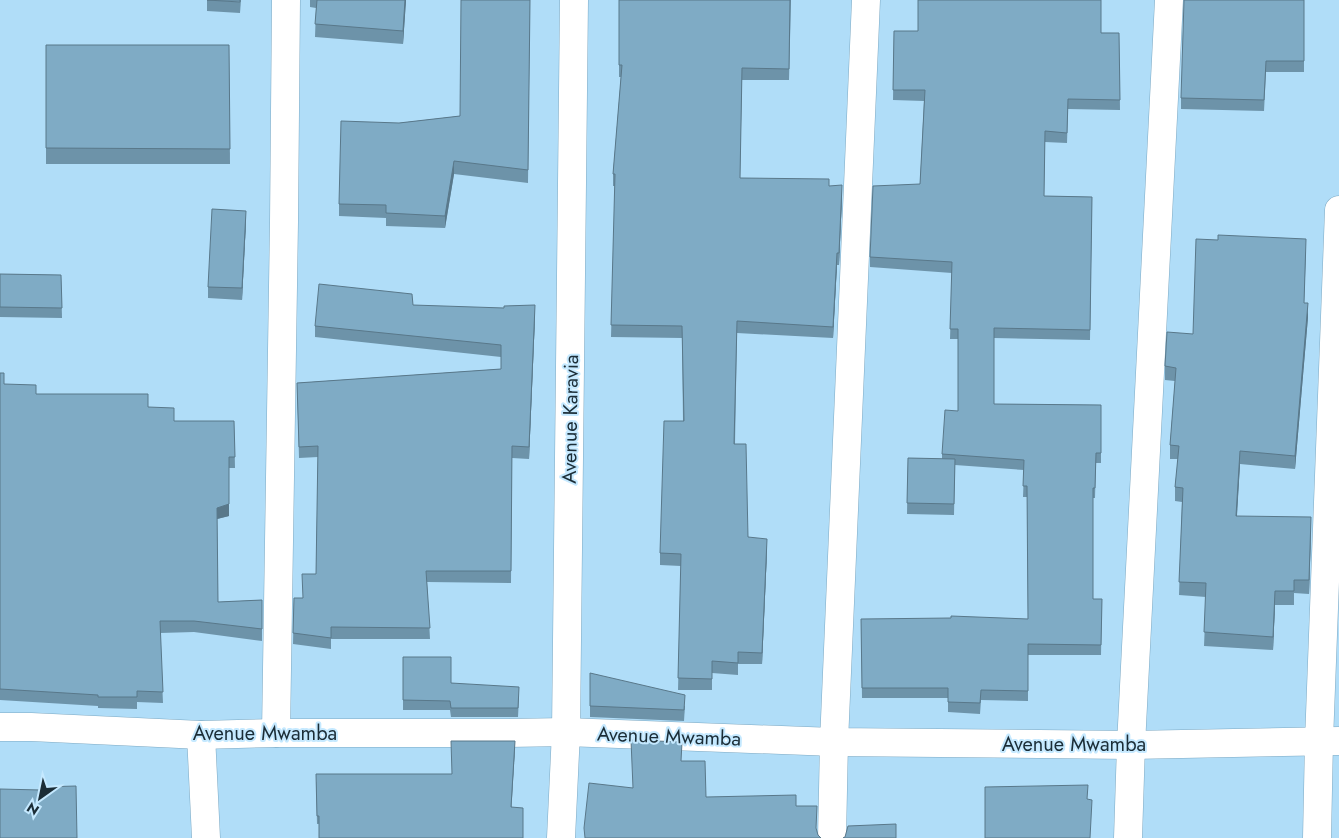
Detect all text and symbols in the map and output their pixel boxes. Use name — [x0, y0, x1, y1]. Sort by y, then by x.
street label: Avenue Karavia — [555, 354, 586, 484]
street label: Avenue Mwamba — [193, 719, 337, 748]
street label: Avenue Mwamba — [596, 719, 742, 754]
street label: Avenue Mwamba — [1002, 730, 1146, 759]
north arrow — [15, 773, 65, 823]
text: N — [23, 797, 43, 820]

